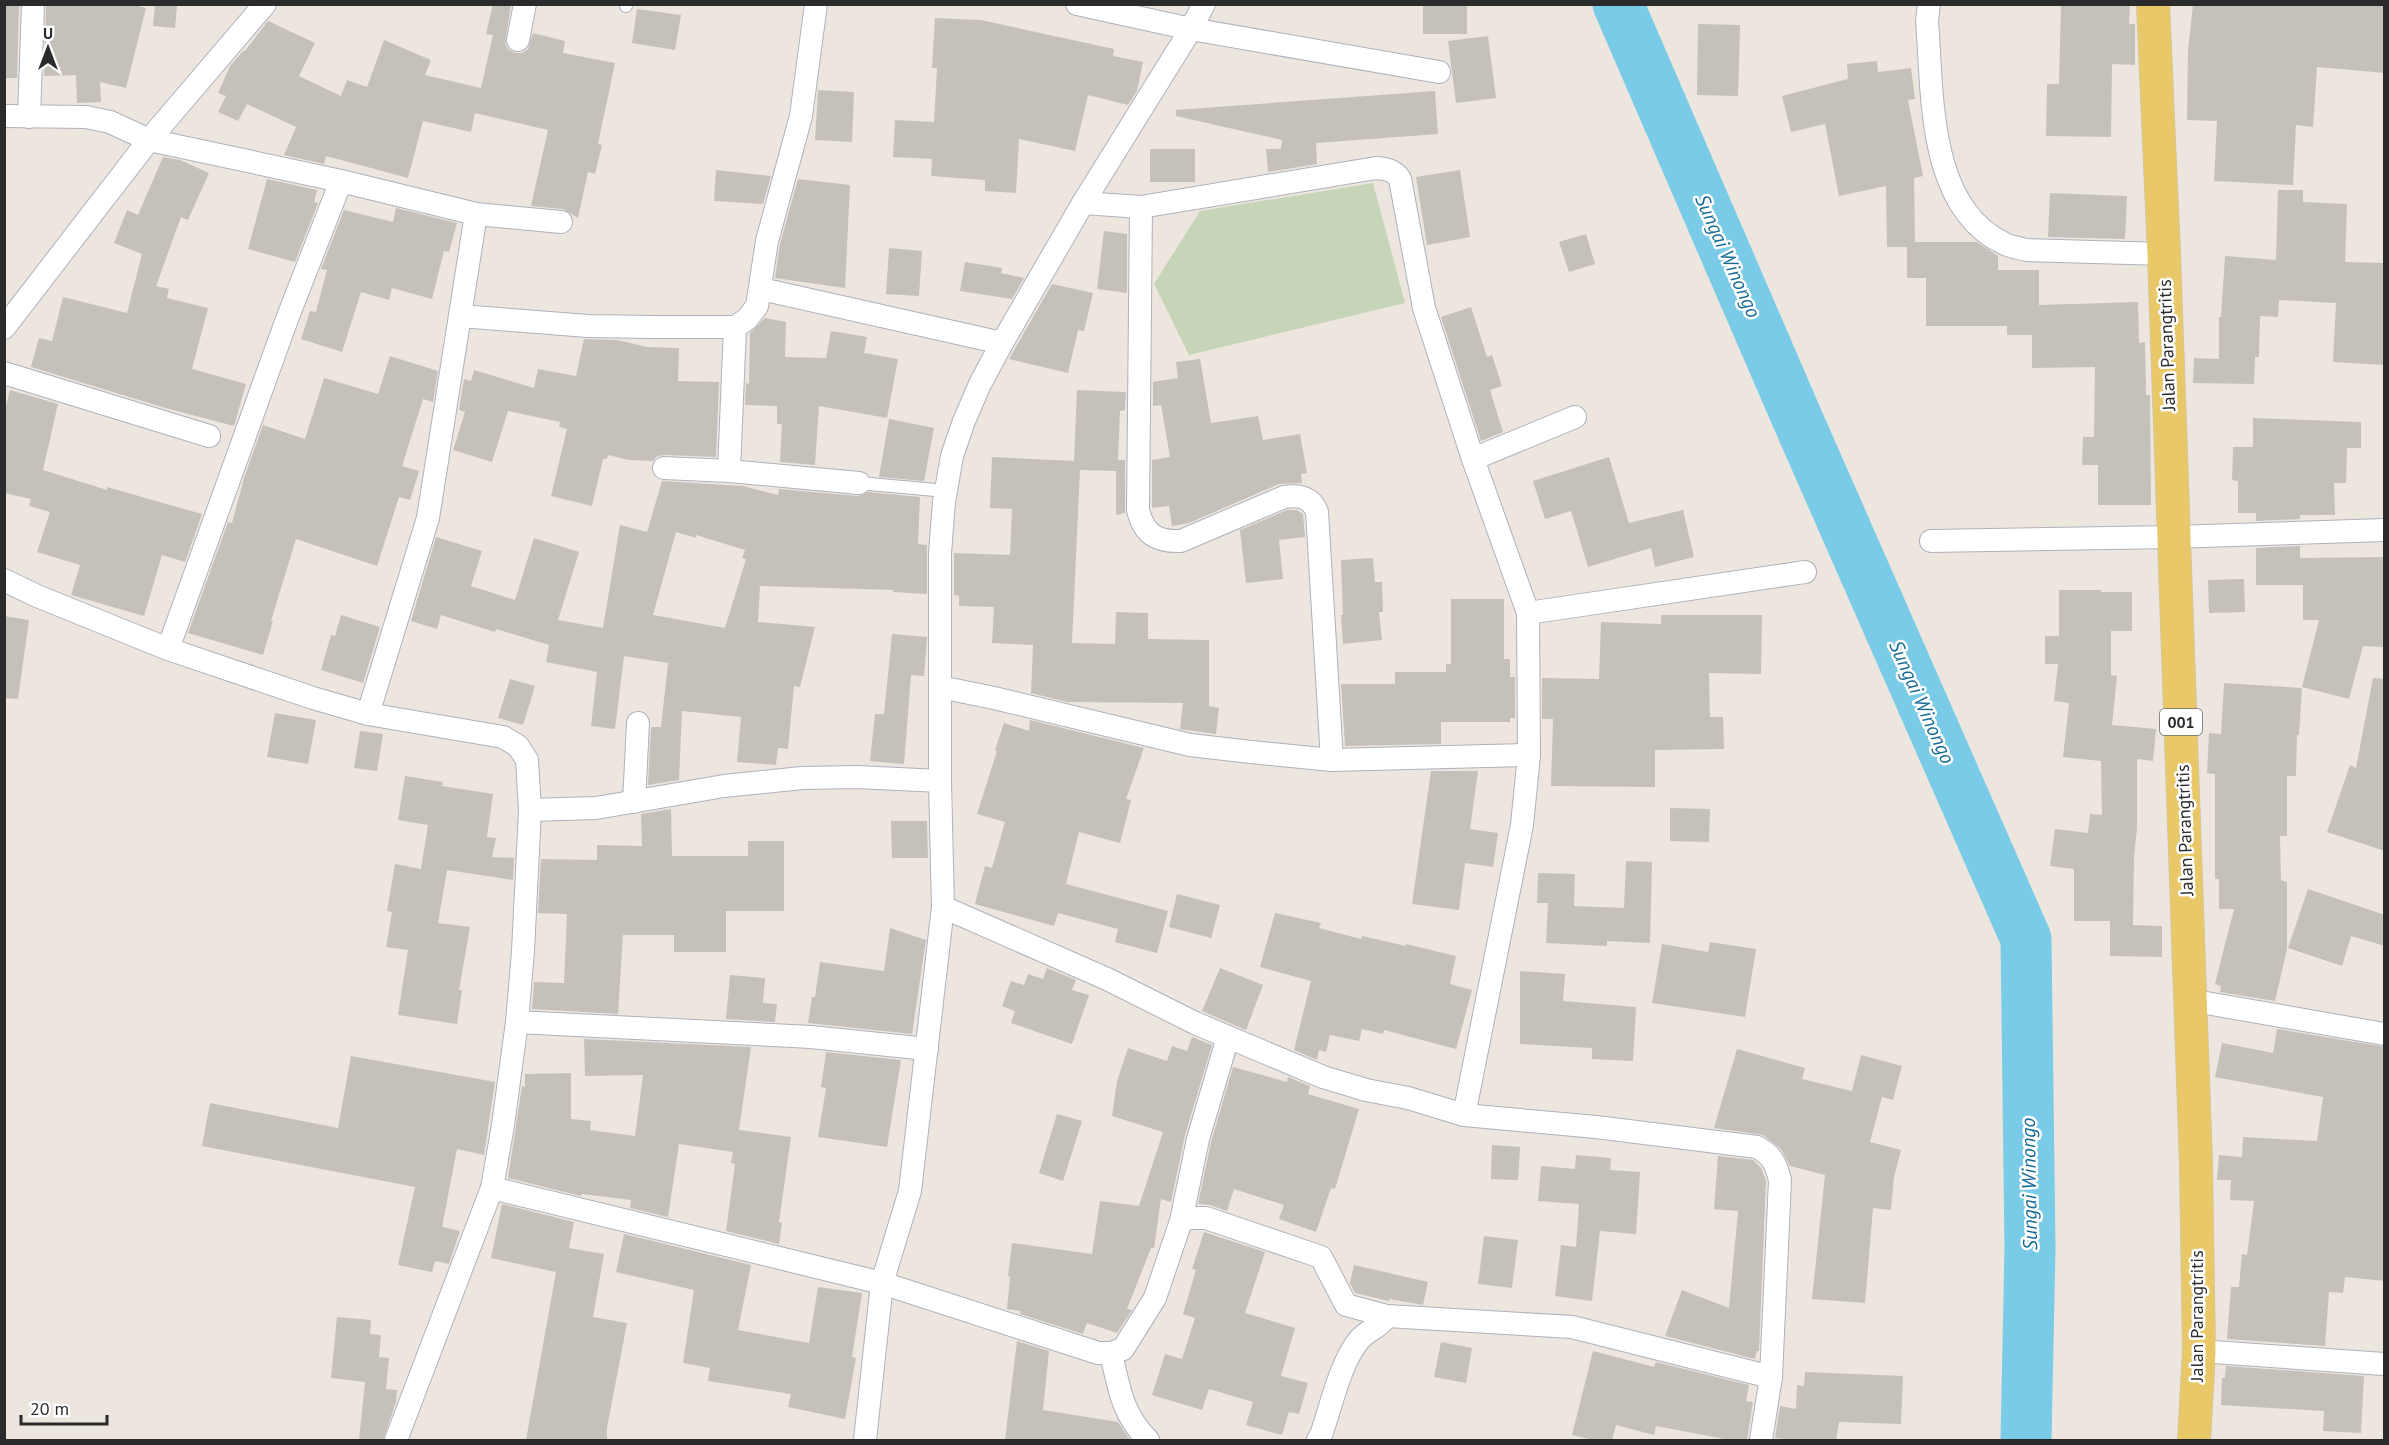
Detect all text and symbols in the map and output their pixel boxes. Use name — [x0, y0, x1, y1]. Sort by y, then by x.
north arrow — [18, 18, 78, 78]
text: U — [43, 23, 53, 43]
water label: Sungai Winongo — [1689, 190, 1767, 322]
street label: Jalan Parangtritis — [2153, 279, 2180, 412]
water label: Sungai Winongo — [1883, 636, 1961, 768]
road number: 001 — [2160, 709, 2202, 735]
street label: Jalan Parangtritis — [2171, 764, 2198, 897]
water label: Sungai Winongo — [2015, 1117, 2043, 1251]
street label: Jalan Parangtritis — [2185, 1250, 2208, 1383]
scale bar — [21, 1388, 106, 1426]
text: 20 m — [30, 1397, 69, 1420]

